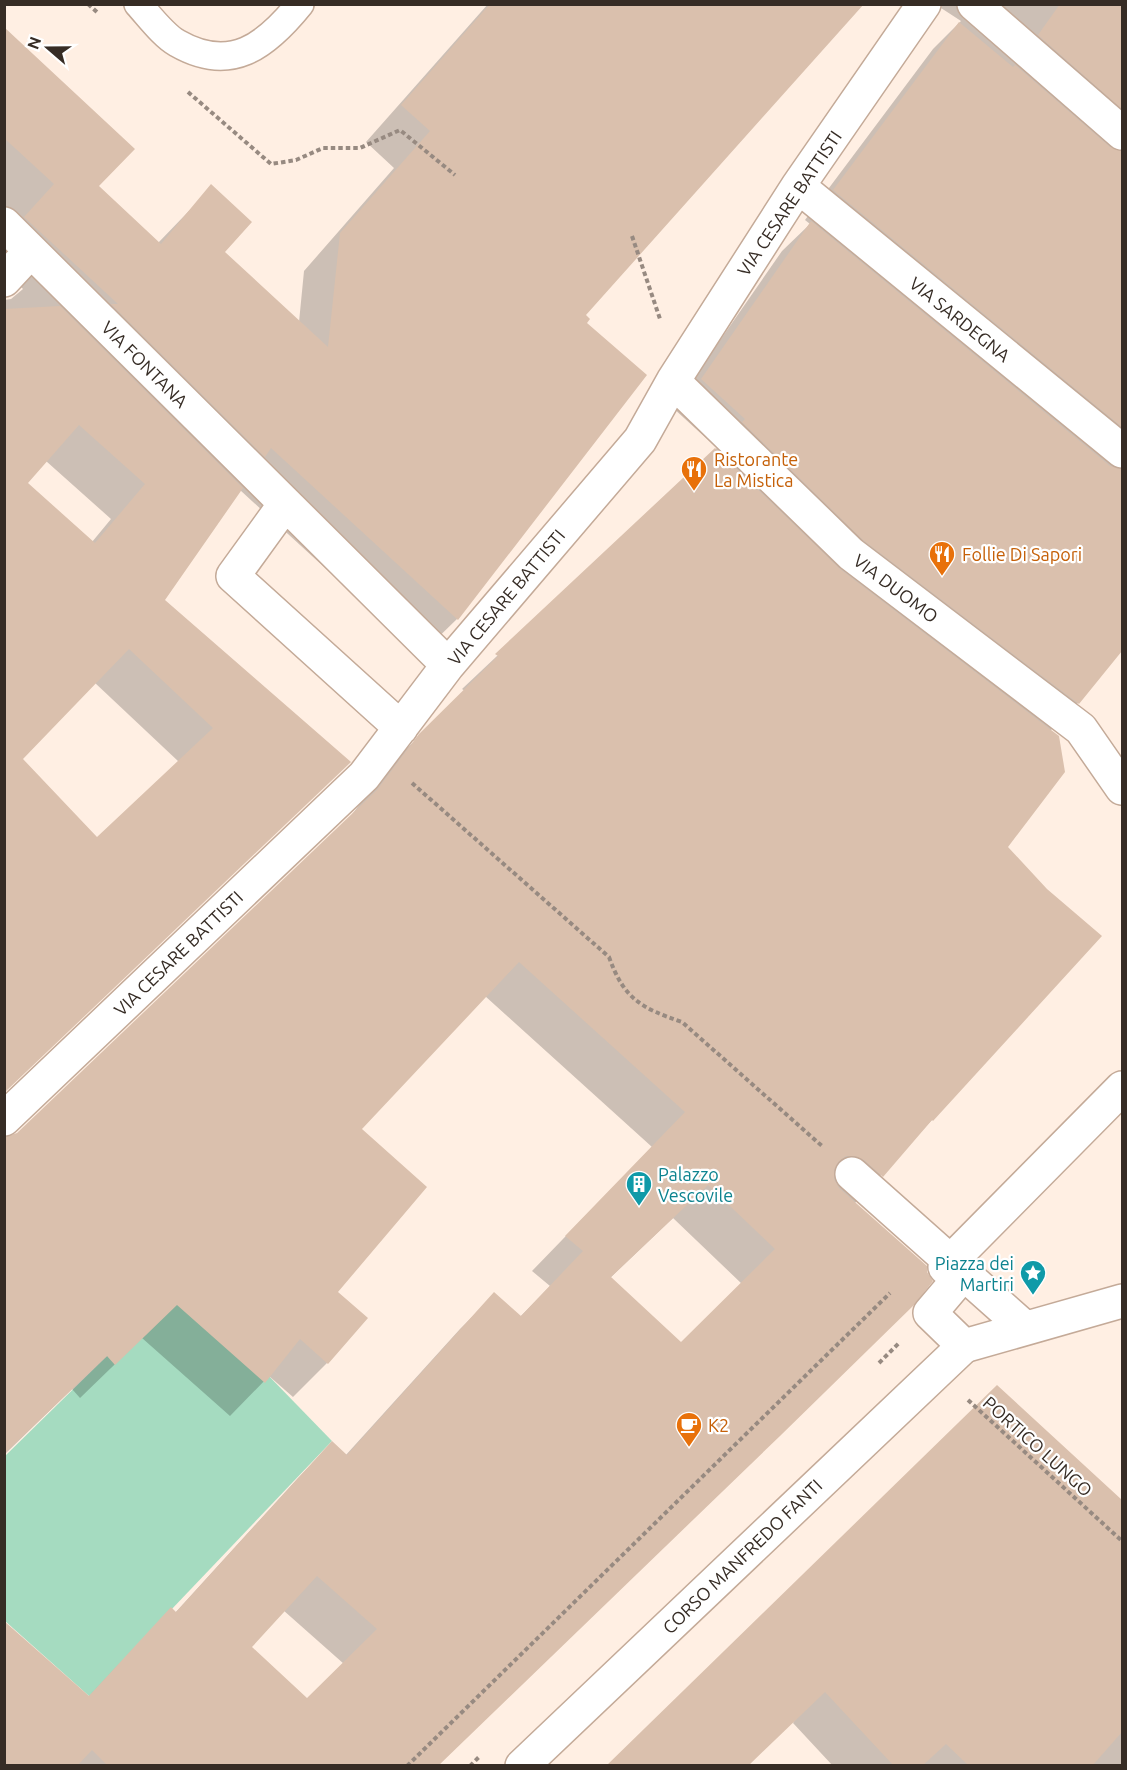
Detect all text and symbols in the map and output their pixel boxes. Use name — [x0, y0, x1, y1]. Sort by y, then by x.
north arrow — [18, 18, 78, 78]
text: N — [23, 34, 44, 52]
street label: VIA CESARE BATTISTI — [733, 127, 845, 279]
street label: VIA SARDEGNA — [906, 272, 1014, 366]
street label: VIA FONTANA — [98, 317, 192, 411]
place label: Ristorante La Mistica — [714, 449, 798, 490]
restaurant icon: Ristorante La Mistica — [679, 454, 709, 492]
street label: VIA CESARE BATTISTI — [443, 525, 569, 669]
restaurant icon: Follie Di Sapori — [927, 539, 957, 577]
place label: Follie Di Sapori — [962, 544, 1082, 564]
street label: VIA DUOMO — [850, 550, 942, 626]
street label: VIA CESARE BATTISTI — [110, 886, 246, 1020]
place label: Palazzo Vescovile — [658, 1164, 733, 1205]
building icon: Palazzo Vescovile — [624, 1169, 654, 1207]
place label: Piazza dei Martiri — [935, 1253, 1014, 1294]
place icon: Piazza dei Martiri — [1018, 1258, 1048, 1296]
street label: PORTICO LUNGO — [979, 1392, 1097, 1500]
cafe icon: K2 — [674, 1410, 704, 1448]
place label: K2 — [708, 1415, 729, 1435]
street label: CORSO MANFREDO FANTI — [658, 1475, 826, 1637]

